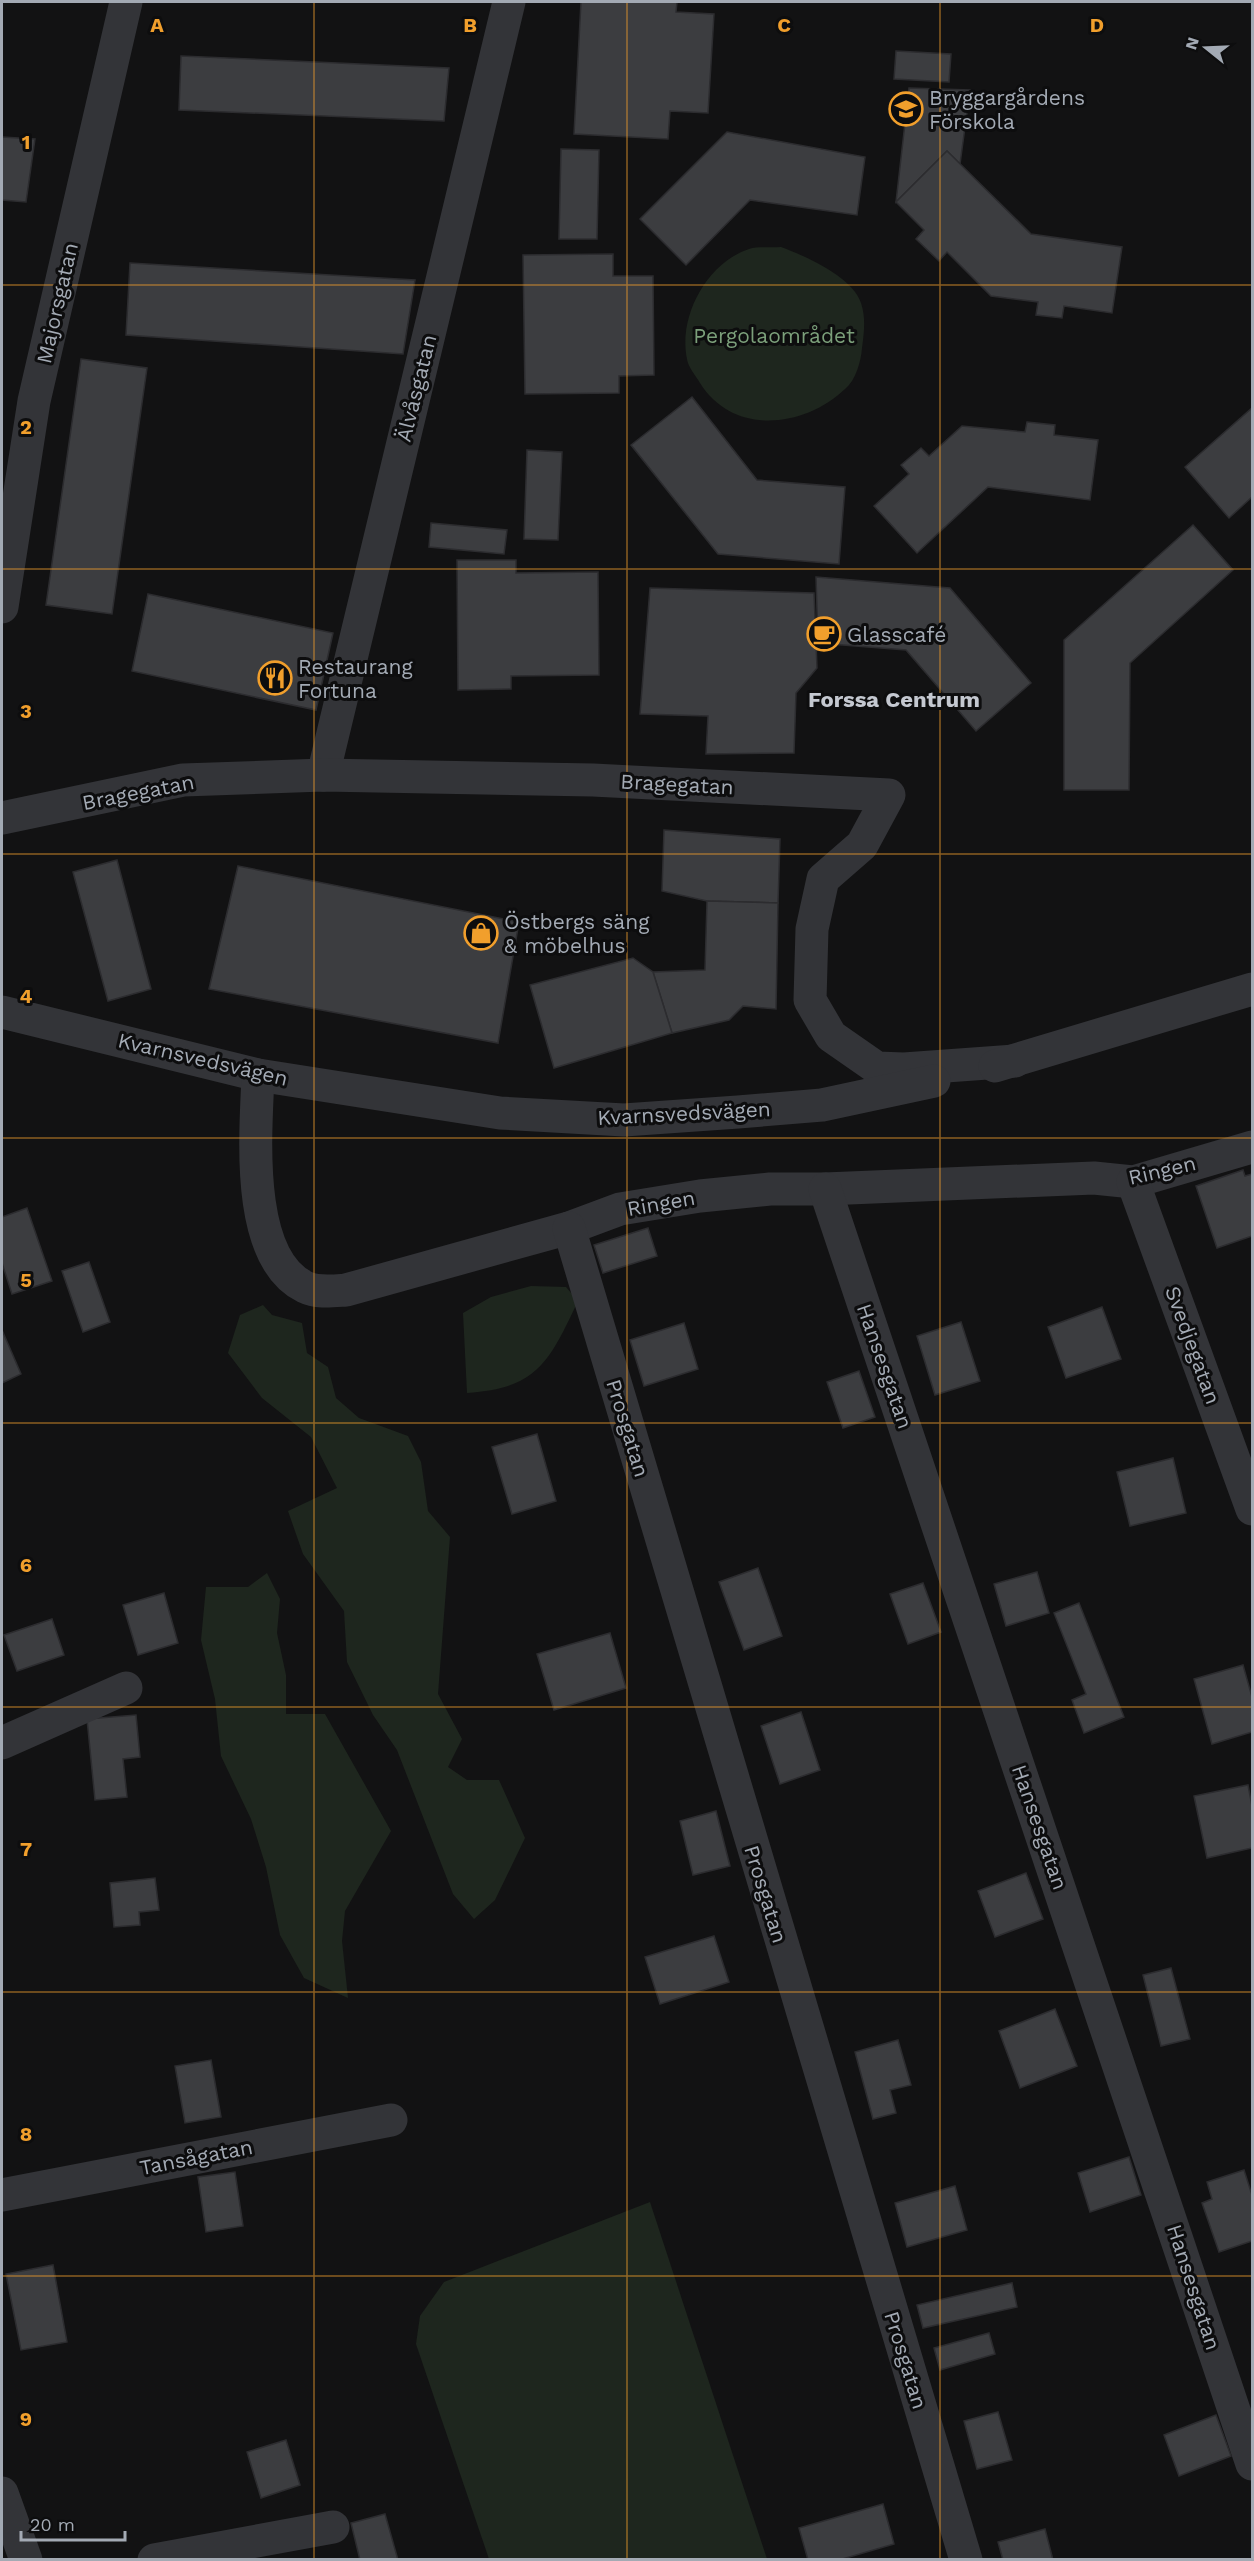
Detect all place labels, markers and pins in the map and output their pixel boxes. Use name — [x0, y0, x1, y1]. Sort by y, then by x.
place label: Bryggargårdens Förskola — [929, 85, 1085, 134]
school or university icon: Bryggargårdens Förskola — [888, 91, 924, 127]
cafe icon: Glasscafé — [806, 616, 842, 652]
place label: Glasscafé — [847, 622, 946, 647]
place label: Restaurang Fortuna — [298, 654, 414, 703]
restaurant icon: Restaurang Fortuna — [257, 660, 293, 696]
place label: Östbergs säng & möbelhus — [504, 909, 650, 958]
shop icon: Östbergs säng & möbelhus — [463, 915, 499, 951]

